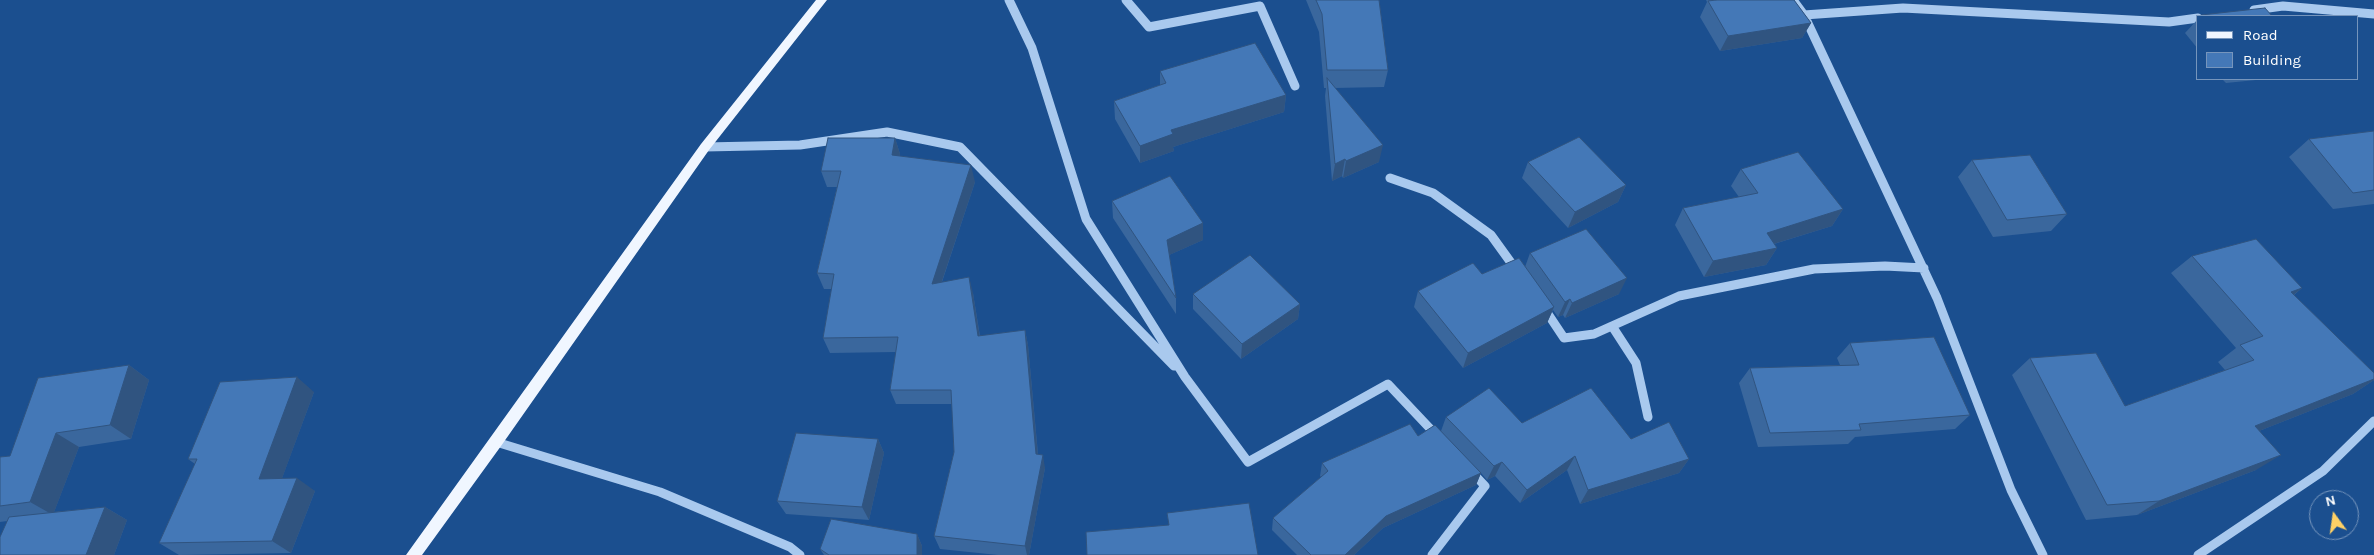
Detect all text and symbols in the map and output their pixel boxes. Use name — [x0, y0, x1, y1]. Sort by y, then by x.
legend — [2196, 15, 2359, 80]
text: Road — [2243, 26, 2278, 44]
text: Building — [2243, 51, 2301, 69]
north arrow — [2309, 490, 2359, 540]
text: N — [2324, 491, 2337, 510]

